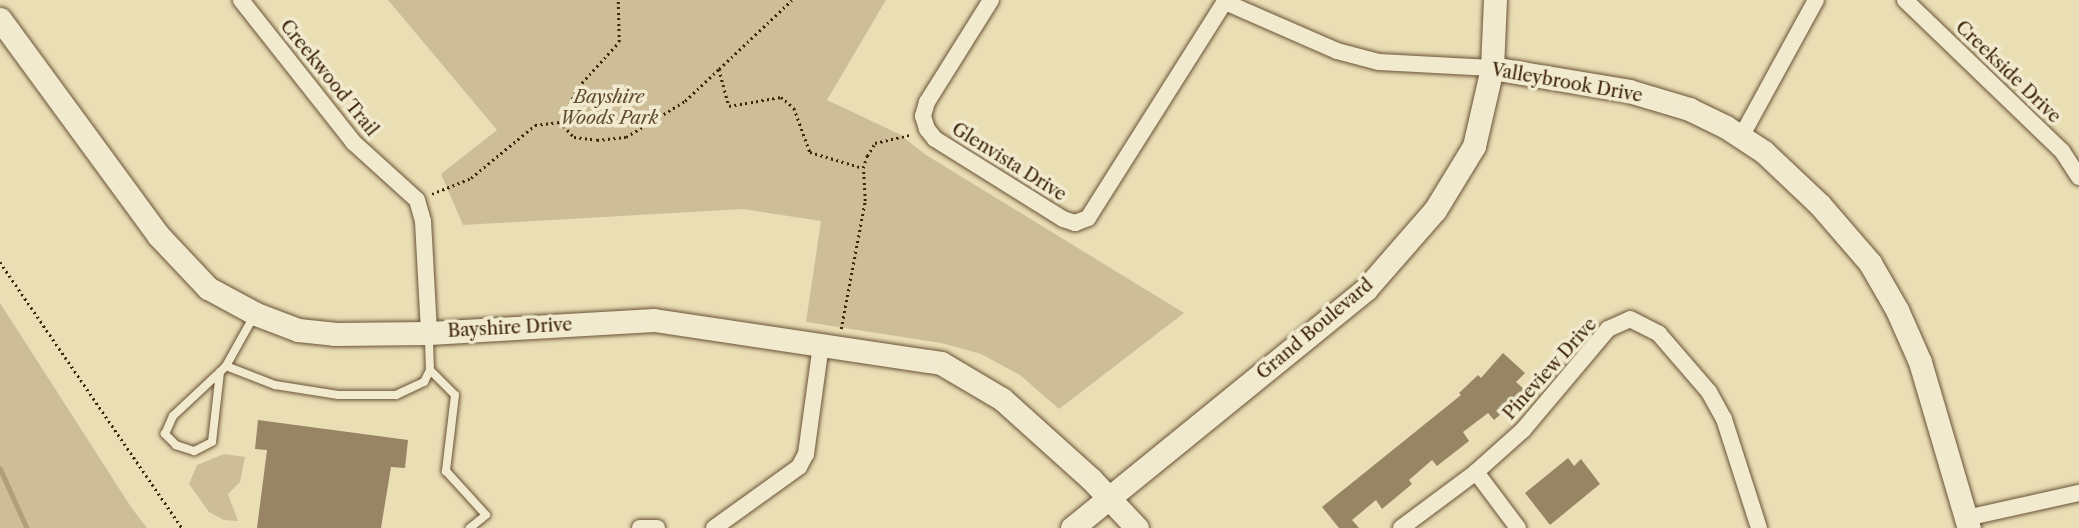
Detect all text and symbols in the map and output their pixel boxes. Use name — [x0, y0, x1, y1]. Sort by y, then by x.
street label: Creekwood Trail — [275, 15, 383, 141]
street label: Creekside Drive — [1951, 16, 2065, 128]
street label: Valleybrook Drive — [1490, 59, 1644, 107]
park label: Bayshire Woods Park — [560, 87, 658, 130]
street label: Glenvista Drive — [948, 118, 1070, 206]
street label: Grand Boulevard — [1252, 274, 1378, 384]
street label: Bayshire Drive — [447, 314, 573, 342]
street label: Pineview Drive — [1499, 314, 1601, 424]

